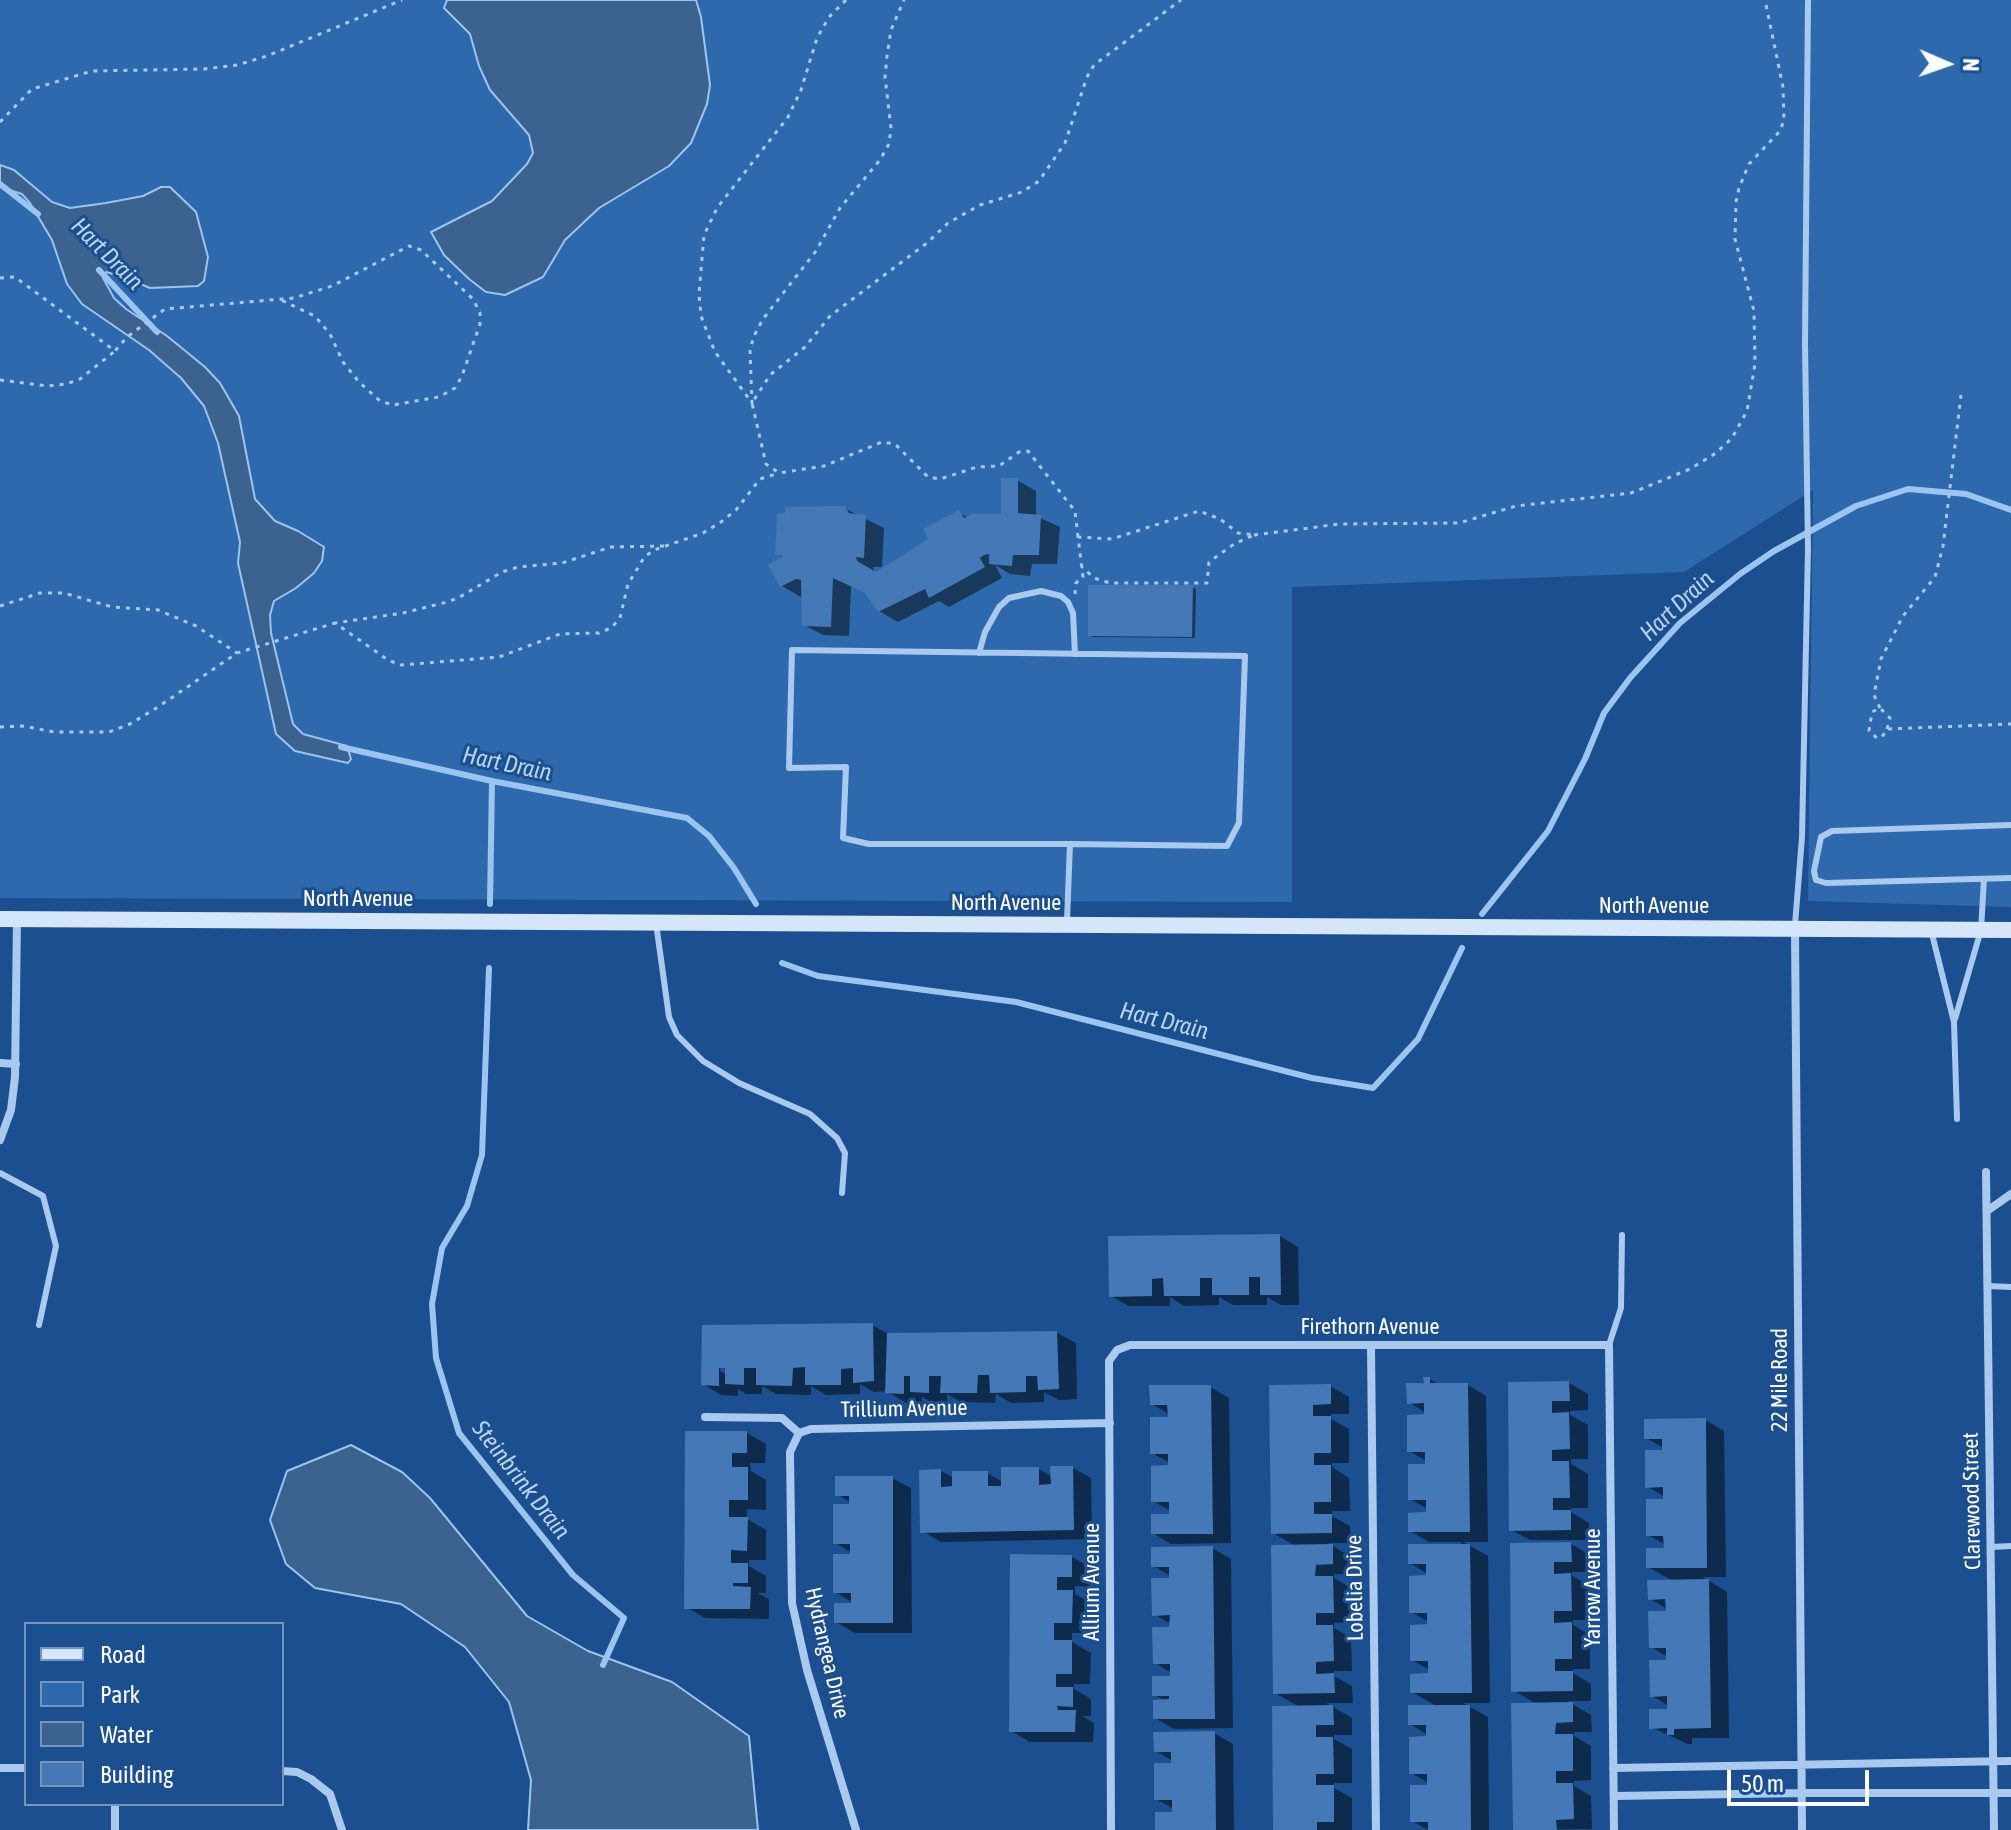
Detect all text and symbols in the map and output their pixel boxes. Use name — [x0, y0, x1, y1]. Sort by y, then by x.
north arrow — [1907, 24, 1987, 104]
text: N — [1958, 58, 1984, 72]
water label: Hart Drain — [65, 212, 149, 296]
water label: Hart Drain — [1634, 565, 1720, 647]
water label: Hart Drain — [460, 741, 554, 787]
street label: North Avenue — [303, 886, 413, 912]
street label: North Avenue — [951, 890, 1061, 916]
street label: North Avenue — [1599, 893, 1709, 919]
water label: Hart Drain — [1117, 996, 1211, 1046]
street label: Firethorn Avenue — [1301, 1314, 1439, 1340]
street label: 22 Mile Road — [1767, 1328, 1793, 1432]
street label: Trillium Avenue — [840, 1395, 968, 1423]
water label: Steinbrink Drain — [466, 1415, 576, 1545]
street label: Clarewood Street — [1958, 1432, 1986, 1570]
street label: Allium Avenue — [1079, 1523, 1105, 1641]
street label: Yarrow Avenue — [1580, 1529, 1606, 1647]
street label: Lobelia Drive — [1341, 1535, 1369, 1641]
street label: Hydrangea Drive — [799, 1585, 855, 1721]
legend — [24, 1622, 284, 1806]
text: Road — [100, 1641, 146, 1668]
text: Park — [100, 1681, 140, 1708]
text: Water — [100, 1721, 153, 1748]
scale bar — [1731, 1754, 1873, 1804]
text: Building — [100, 1761, 173, 1788]
text: 50 m — [1741, 1770, 1784, 1797]

